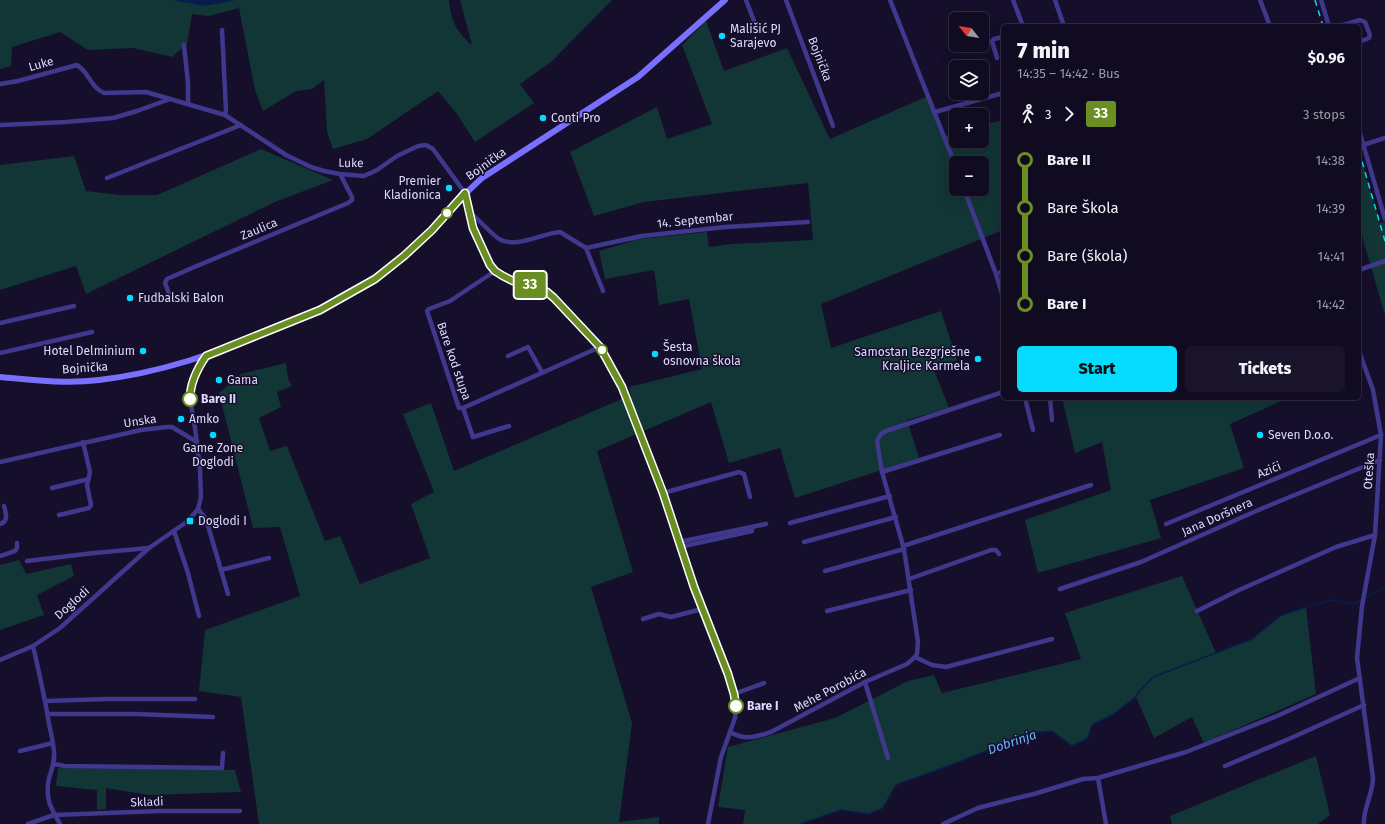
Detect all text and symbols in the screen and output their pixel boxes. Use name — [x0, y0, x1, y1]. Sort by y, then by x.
north arrow — [949, 12, 989, 52]
map controls — [949, 12, 989, 196]
place label: Mališić PJ Sarajevo — [730, 22, 781, 50]
marker: Mališić PJ Sarajevo — [717, 31, 727, 41]
street label: Bojnička — [805, 35, 835, 83]
text: 7 min — [1017, 37, 1070, 64]
text: $0.96 — [1308, 49, 1345, 67]
street label: Luke — [27, 54, 55, 74]
button: layers — [949, 60, 989, 100]
text: 14:35 – 14:42 · Bus — [1017, 66, 1120, 81]
icon: walk — [1017, 103, 1039, 125]
icon: forward — [1058, 103, 1080, 125]
text: 33 — [1094, 105, 1108, 122]
text: 3 — [1045, 107, 1052, 122]
text: 3 stops — [1303, 107, 1345, 122]
button: + — [949, 108, 989, 148]
place label: Conti Pro — [551, 111, 600, 125]
marker: Conti Pro — [538, 113, 548, 123]
street label: Bojnička — [463, 145, 509, 183]
text: Bare II — [1047, 151, 1091, 169]
text: 14:38 — [1316, 153, 1345, 168]
street label: Luke — [338, 156, 364, 170]
button: − — [949, 156, 989, 196]
place label: Premier Kladionica — [384, 174, 441, 202]
marker: Premier Kladionica — [444, 183, 454, 193]
text: Bare Škola — [1047, 199, 1119, 217]
text: 14:39 — [1316, 201, 1345, 216]
unlabelled marker — [441, 207, 453, 219]
street label: 14. Septembar — [656, 209, 734, 231]
street label: Zaulica — [238, 215, 280, 243]
text: Bare (škola) — [1047, 247, 1127, 265]
text: 14:41 — [1318, 249, 1345, 264]
line badge: 33 — [512, 272, 548, 298]
text: 33 — [523, 276, 537, 293]
place label: Fudbalski Balon — [138, 291, 224, 305]
marker: Fudbalski Balon — [125, 293, 135, 303]
text: Bare I — [1047, 295, 1086, 313]
text: 14:42 — [1316, 297, 1345, 312]
street label: Bare kod stupa — [434, 320, 474, 402]
place label: Šesta osnovna škola — [663, 339, 741, 368]
place label: Hotel Delminium — [43, 344, 135, 358]
unlabelled marker — [596, 344, 608, 356]
place label: Samostan Bezgrješne Kraljice Karmela — [854, 345, 970, 373]
marker: Hotel Delminium — [138, 346, 148, 356]
button: Start — [1017, 346, 1177, 392]
button: Tickets — [1185, 346, 1345, 392]
marker: Šesta osnovna škola — [650, 349, 660, 359]
marker: Samostan Bezgrješne Kraljice Karmela — [973, 354, 983, 364]
street label: Bojnička — [61, 359, 109, 377]
place label: Gama — [227, 373, 258, 387]
marker: Gama — [214, 375, 224, 385]
marker: Bare II — [182, 391, 198, 407]
place label: Bare II — [201, 392, 236, 406]
street label: Unska — [123, 411, 157, 431]
place label: Amko — [189, 412, 219, 426]
marker: Amko — [176, 414, 186, 424]
place label: Seven D.o.o. — [1268, 428, 1333, 442]
marker: Game Zone Doglodi — [208, 430, 218, 440]
marker: Seven D.o.o. — [1255, 430, 1265, 440]
place label: Game Zone Doglodi — [183, 441, 243, 469]
street label: Oteška — [1361, 452, 1377, 490]
street label: Azići — [1255, 459, 1283, 481]
street label: Jana Doršnera — [1179, 495, 1255, 539]
place label: Doglodi I — [198, 514, 247, 528]
marker: Doglodi I — [185, 516, 195, 526]
street label: Doglodi — [52, 584, 92, 622]
street label: Mehe Porobića — [791, 665, 869, 715]
marker: Bare I — [728, 698, 744, 714]
place label: Bare I — [747, 699, 778, 713]
water label: Dobrinja — [986, 727, 1038, 757]
street label: Skladi — [130, 794, 164, 810]

